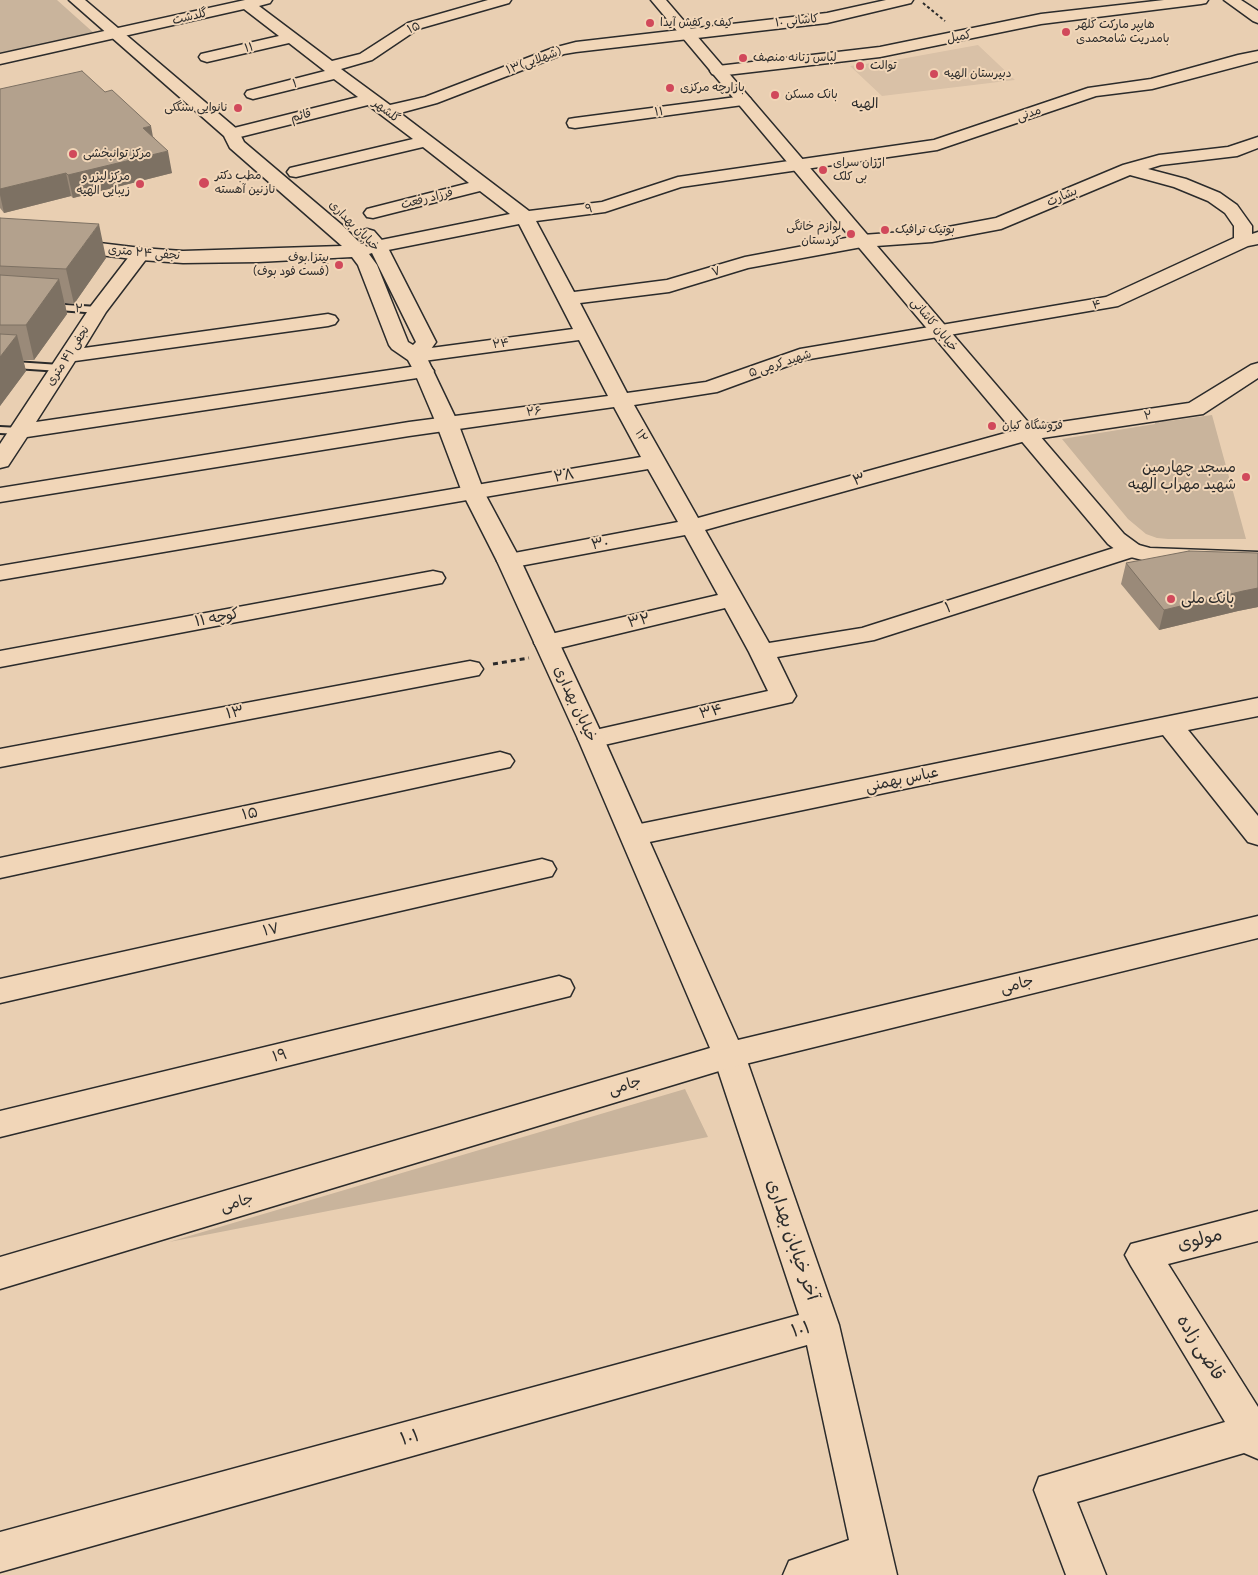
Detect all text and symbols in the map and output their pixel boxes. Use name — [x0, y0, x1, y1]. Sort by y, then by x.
street label: گلدشت — [171, 6, 209, 28]
street label: کاشانی ۱۰ — [774, 12, 820, 30]
place label: کیف و کفش آیدا — [660, 16, 733, 30]
marker: کیف و کفش آیدا — [644, 17, 656, 29]
place label: هایپر مارکت کلهر بامدریت شامحمدی — [1076, 18, 1170, 46]
street label: ۱۵ — [405, 19, 423, 37]
marker: هایپر مارکت کلهر بامدریت شامحمدی — [1060, 26, 1072, 38]
street label: کمیل — [945, 28, 973, 46]
street label: ۱۱ — [243, 40, 255, 56]
street label: ۱۳(شهلایی) — [504, 44, 564, 78]
place label: لباس زنانه منصف — [753, 51, 837, 65]
marker: لباس زنانه منصف — [737, 52, 749, 64]
place label: توالت — [870, 59, 897, 73]
marker: توالت — [854, 60, 866, 72]
place label: دبیرستان الهیه — [944, 67, 1011, 81]
marker: دبیرستان الهیه — [928, 68, 940, 80]
street label: ۱ — [291, 76, 299, 92]
place label: بازارچه مرکزی — [680, 81, 745, 95]
marker: بازارچه مرکزی — [664, 82, 676, 94]
place label: بانک مسکن — [785, 88, 838, 102]
marker: بانک مسکن — [769, 89, 781, 101]
street label: گلشهر — [370, 96, 402, 126]
district label: الهیه — [851, 96, 879, 112]
place label: نانوایی سنگکی — [164, 101, 228, 115]
marker: نانوایی سنگکی — [232, 102, 244, 114]
street label: مدنی — [1015, 103, 1043, 125]
street label: ۱۱ — [654, 104, 664, 120]
street label: قائم — [289, 106, 313, 126]
place label: مرکز توانبخشی — [83, 147, 151, 161]
marker: مرکز توانبخشی — [67, 148, 79, 160]
place label: ارزان سرای بی کلک — [833, 156, 885, 184]
marker: ارزان سرای بی کلک — [817, 164, 829, 176]
place label: مطب دکتر نازنین آهسته — [215, 169, 275, 197]
place label: مرکز لیزر و زیبایی الهیه — [77, 170, 130, 198]
marker: مطب دکتر نازنین آهسته — [197, 176, 211, 190]
marker: مرکز لیزر و زیبایی الهیه — [134, 178, 146, 190]
street label: بشارت — [1045, 184, 1079, 210]
street label: فرزاد رفعت — [399, 186, 455, 212]
street label: خیابان بهداری — [326, 198, 382, 254]
street label: ۹ — [584, 201, 594, 217]
place label: لوازم خانگی کردستان — [786, 220, 841, 248]
place label: بوتیک ترافیک — [895, 223, 955, 237]
marker: بوتیک ترافیک — [879, 224, 891, 236]
marker: لوازم خانگی کردستان — [845, 228, 857, 240]
street label: نجفی ۲۴ متری — [107, 243, 181, 263]
place label: پیتزا بوف (فست فود بوف) — [253, 251, 329, 279]
marker: پیتزا بوف (فست فود بوف) — [333, 259, 345, 271]
street label: ۷ — [710, 264, 722, 280]
street label: خیابان کاشانی — [908, 295, 960, 355]
street label: ۴ — [1091, 297, 1103, 313]
street label: ۲ — [75, 302, 83, 316]
street label: نجفی ۴۱ متری — [43, 323, 93, 389]
street label: ۲۴ — [492, 336, 510, 352]
street label: ۵ شهید کرمی — [747, 347, 813, 381]
street label: ۲۶ — [525, 404, 543, 420]
street label: ۲ — [1143, 408, 1153, 424]
place label: فروشگاه کیان — [1002, 419, 1063, 433]
marker: فروشگاه کیان — [986, 420, 998, 432]
street label: ۱۲ — [632, 427, 650, 445]
place label: مسجد چهارمین شهید مهراب الهیه — [1128, 459, 1236, 494]
street label: ۲۸ — [552, 465, 576, 487]
street label: ۳ — [851, 470, 867, 490]
marker: مسجد چهارمین شهید مهراب الهیه — [1240, 471, 1252, 483]
street label: ۳۰ — [590, 534, 610, 554]
place label: بانک ملی — [1181, 590, 1234, 608]
marker: بانک ملی — [1165, 593, 1177, 605]
street label: ۱ — [943, 599, 953, 617]
street label: کوچه ۱۱ — [193, 605, 241, 631]
street label: ۳۲ — [626, 610, 652, 632]
street label: خیابان بهداری — [550, 663, 600, 745]
street label: ۳۴ — [698, 701, 724, 723]
street label: ۱۳ — [225, 702, 245, 724]
street label: عباس بهمنی — [864, 763, 940, 797]
street label: ۱۵ — [240, 804, 260, 824]
street label: ۱۷ — [261, 919, 281, 941]
street label: جامی — [999, 972, 1035, 998]
street label: ۱۹ — [271, 1045, 289, 1067]
street label: جامی — [606, 1072, 644, 1100]
street label: آخر خیابان بهداری — [761, 1177, 823, 1303]
street label: جامی — [218, 1190, 256, 1216]
street label: مولوی — [1175, 1224, 1225, 1256]
street label: قاضی زاده — [1171, 1311, 1229, 1385]
street label: ۱۰۱ — [789, 1317, 813, 1343]
street label: ۱۰۱ — [398, 1425, 422, 1451]

